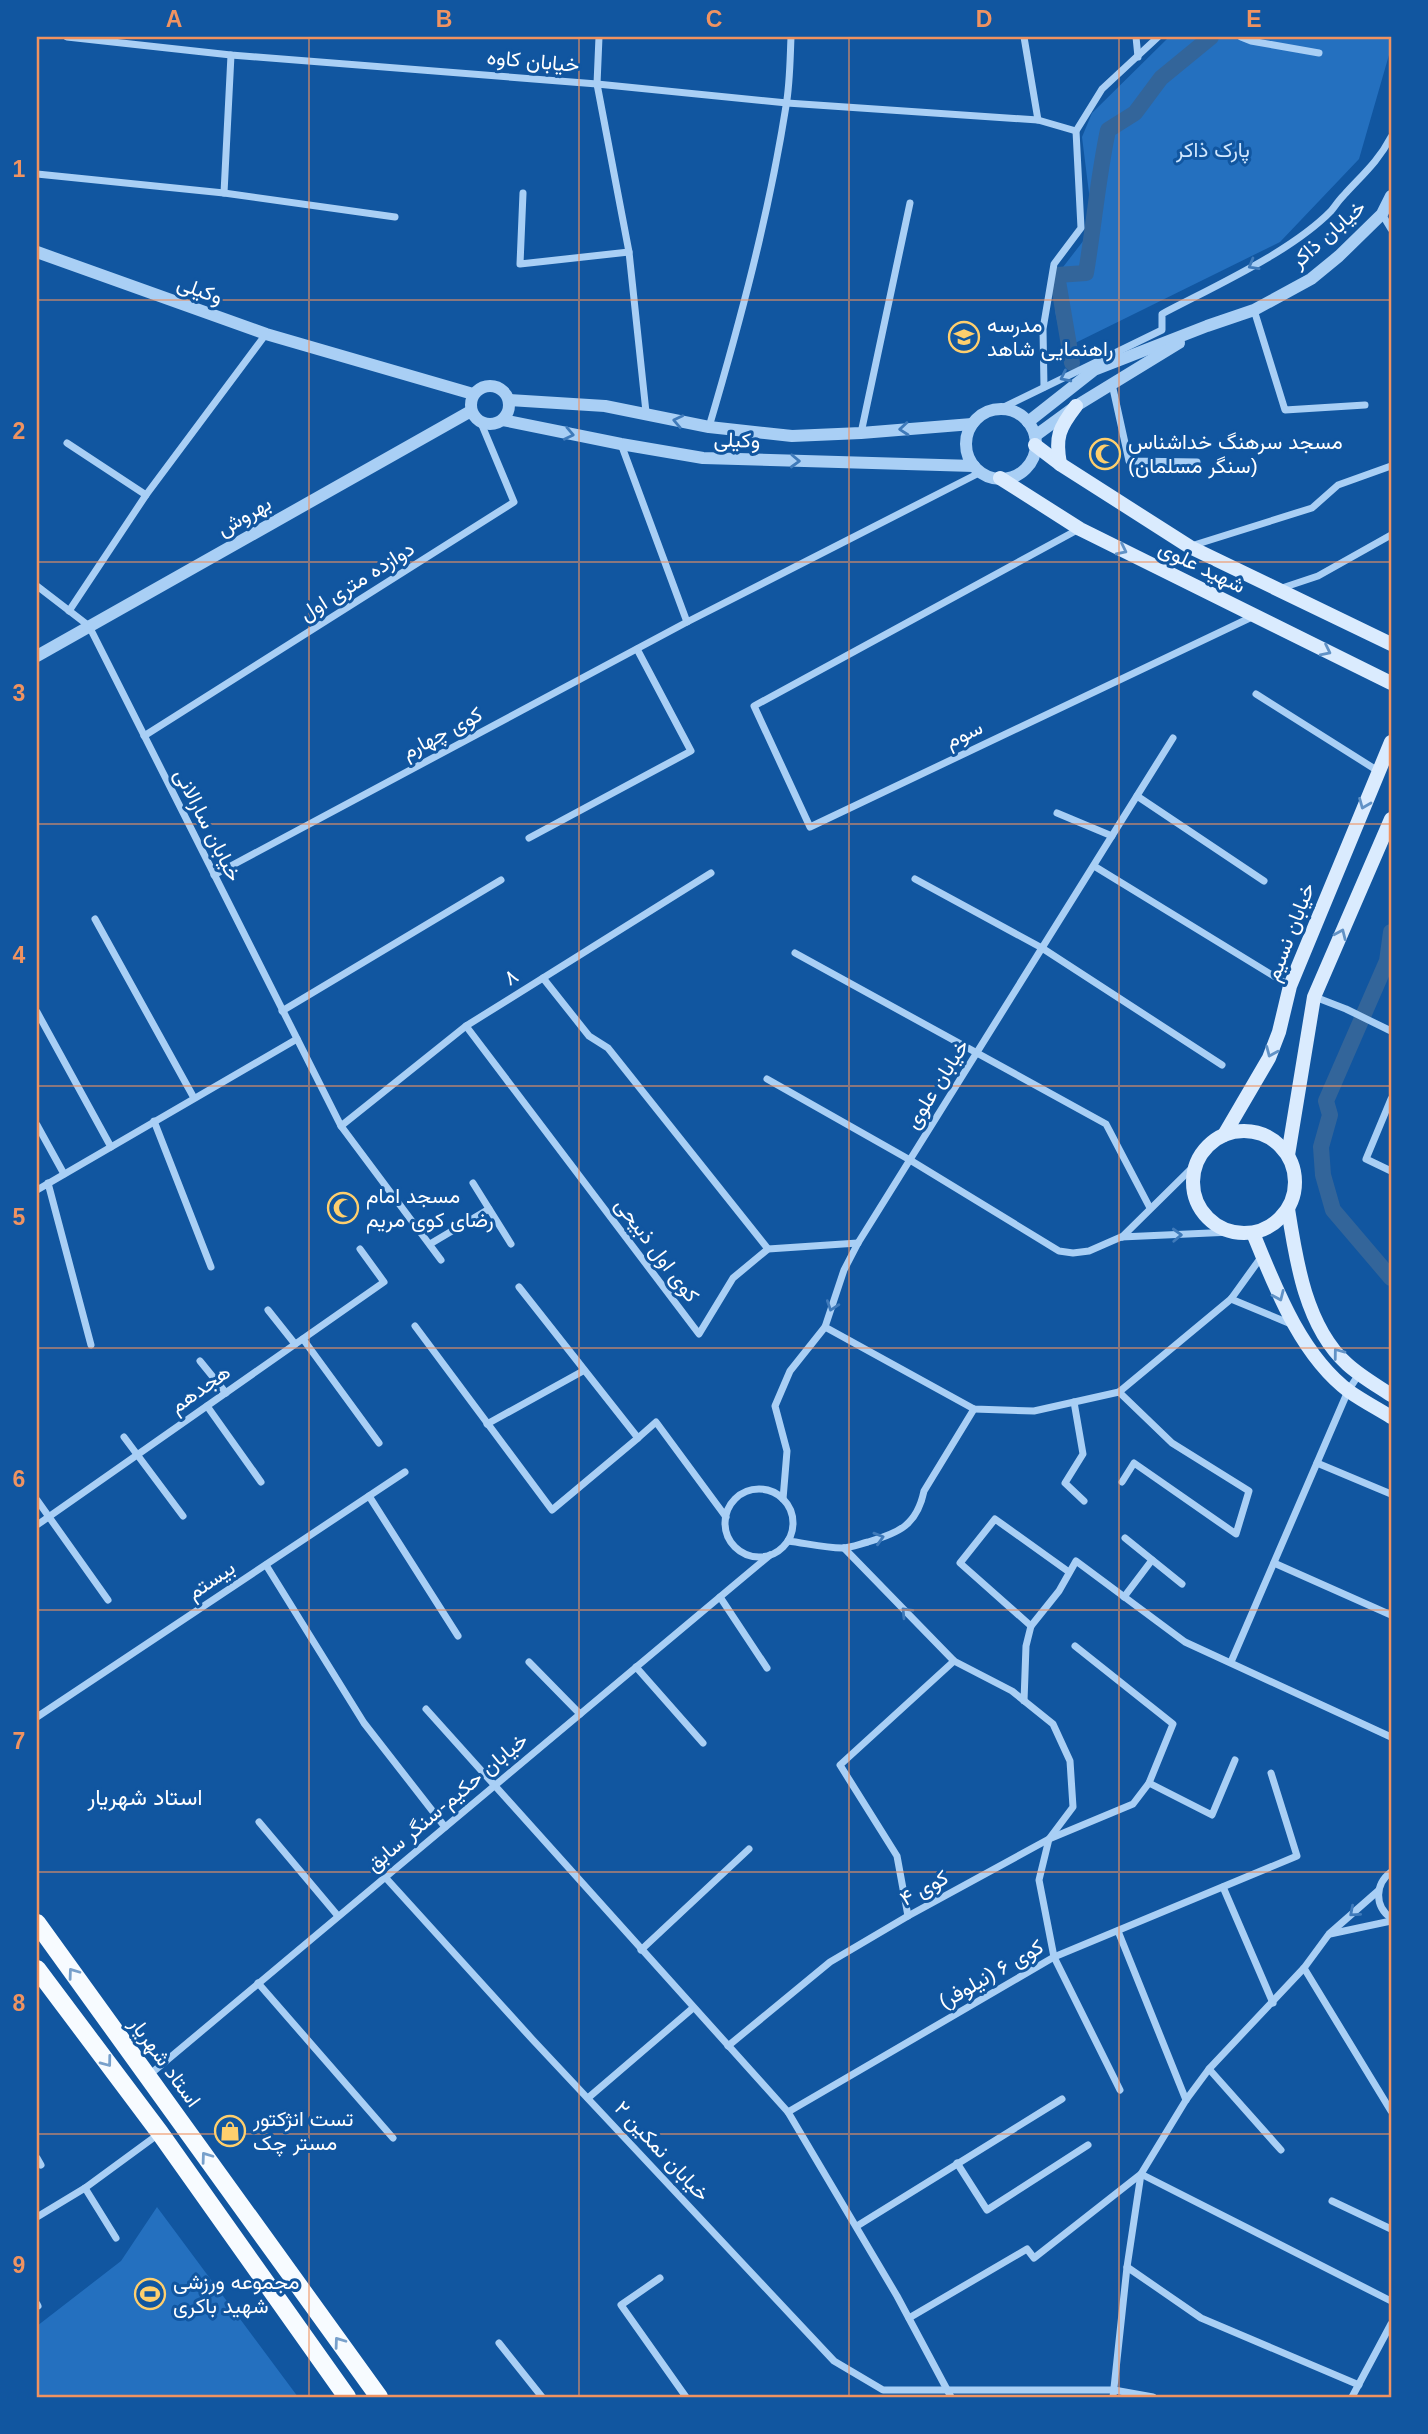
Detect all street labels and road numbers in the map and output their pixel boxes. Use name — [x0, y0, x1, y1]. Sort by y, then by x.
street label: خیابان کاوه — [486, 45, 580, 78]
street label: خیابان ذاکر — [1285, 195, 1371, 274]
street label: وکیلی — [174, 271, 226, 310]
street label: وکیلی — [713, 427, 761, 454]
street label: بهروش — [213, 491, 276, 542]
street label: دوازده متری اول — [295, 536, 419, 627]
street label: شهید علوی — [1154, 536, 1249, 599]
street label: کوی چهارم — [398, 702, 487, 766]
street label: سوم — [942, 715, 987, 755]
street label: خیابان سارالانی — [168, 765, 247, 886]
street label: خیابان نسیم — [1260, 879, 1322, 985]
street label: ۸ — [499, 964, 522, 990]
street label: خیابان علوی — [900, 1035, 975, 1134]
street label: کوی اول ذبیحی — [609, 1193, 704, 1308]
street label: هجدهم — [165, 1360, 236, 1420]
street label: بیستم — [183, 1555, 241, 1606]
street label: خیابان حکیم-سنگر سابق — [362, 1728, 534, 1878]
street label: کوی ۴ — [896, 1865, 953, 1912]
street label: کوی ۶ (نیلوفر) — [934, 1934, 1048, 2014]
street label: استاد شهریار — [123, 2012, 206, 2112]
street label: خیابان نمکین ۲ — [610, 2096, 714, 2206]

